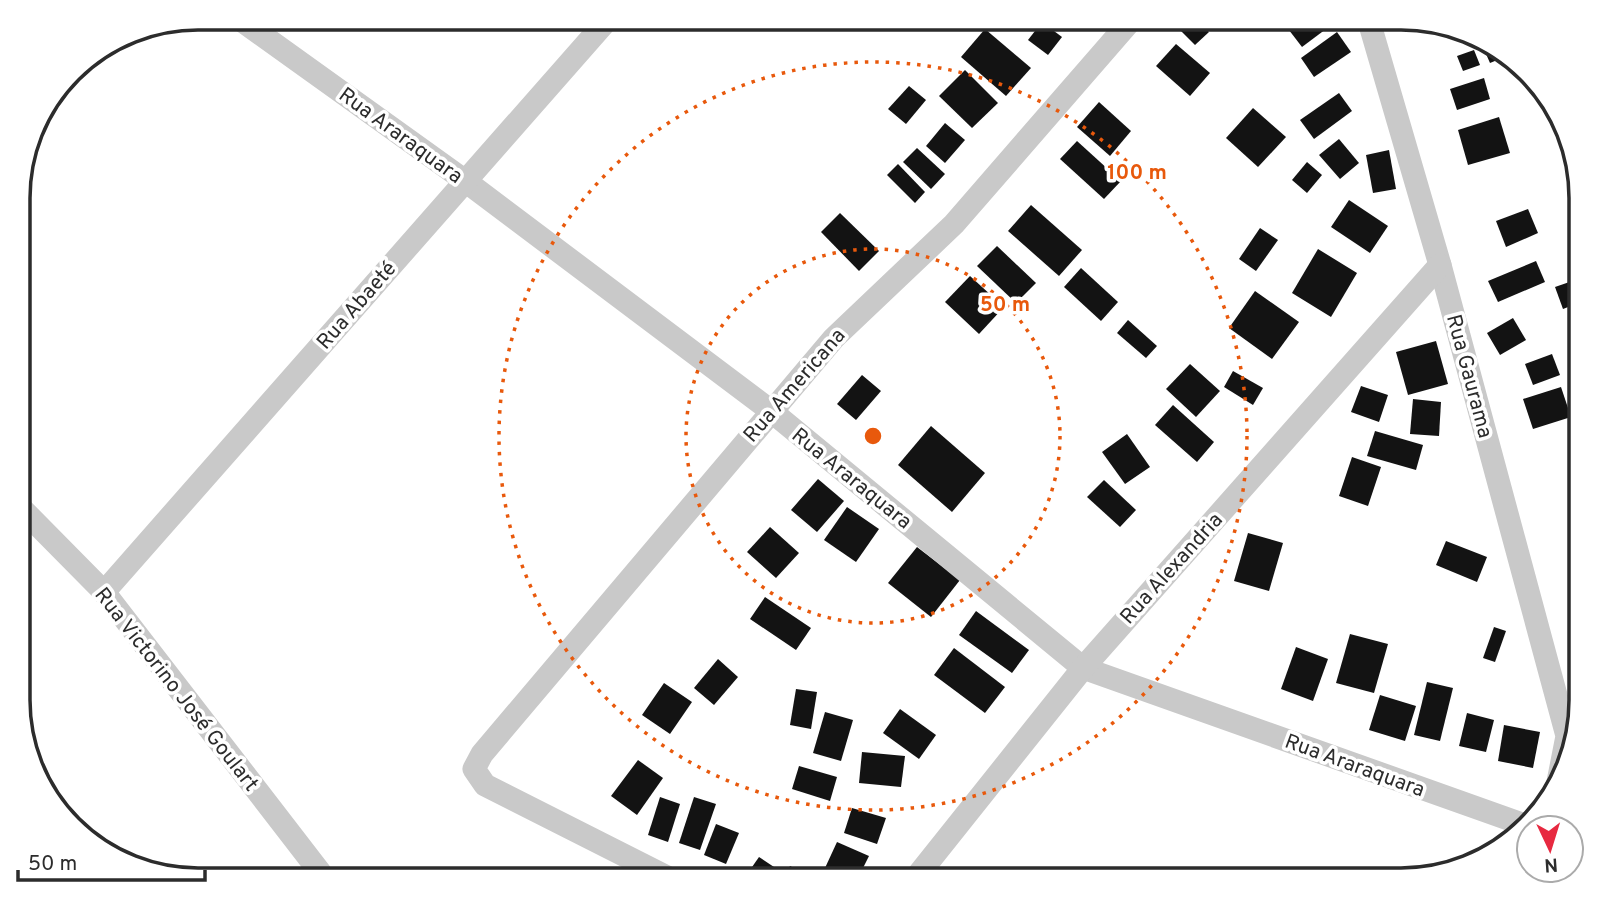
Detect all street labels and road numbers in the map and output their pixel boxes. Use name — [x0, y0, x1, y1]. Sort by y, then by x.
street label: Rua Araraquara — [333, 82, 468, 190]
street label: Rua Abaeté — [311, 256, 403, 356]
street label: Rua Gaurama — [1439, 312, 1498, 441]
street label: Rua Americana — [738, 323, 852, 449]
street label: Rua Araraquara — [785, 422, 917, 536]
street label: Rua Alexandria — [1115, 507, 1229, 631]
street label: Rua Victorino José Goulart — [88, 582, 264, 797]
street label: Rua Araraquara — [1281, 729, 1428, 804]

